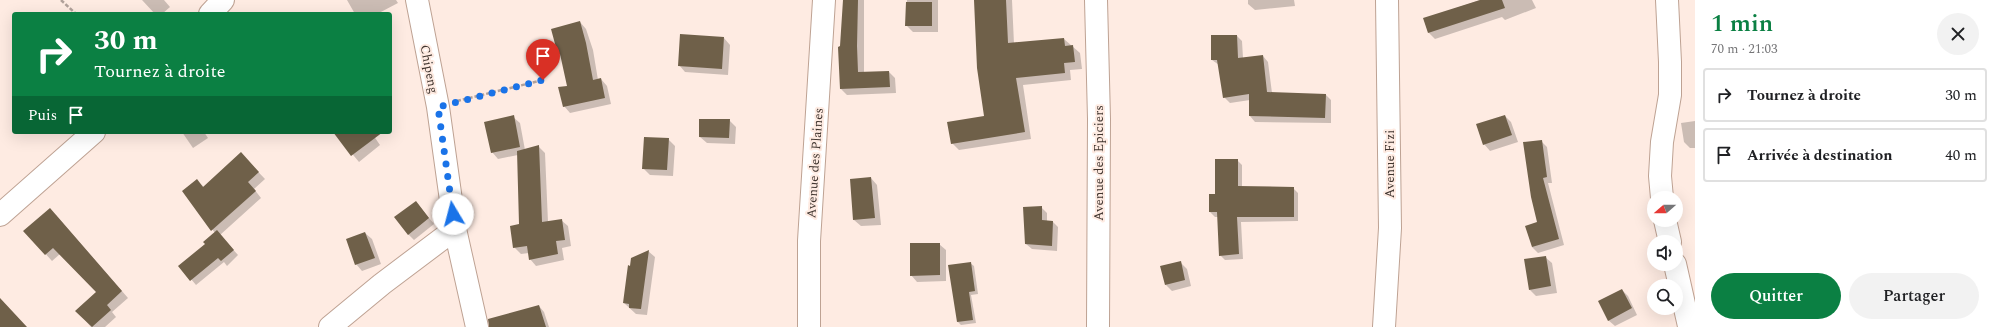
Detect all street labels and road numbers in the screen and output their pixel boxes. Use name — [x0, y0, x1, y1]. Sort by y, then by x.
street label: Chipeng — [414, 43, 444, 95]
street label: Avenue des Epiciers — [1089, 105, 1109, 221]
street label: Avenue des Plaines — [801, 107, 829, 219]
street label: Avenue Fizi — [1380, 130, 1400, 198]

